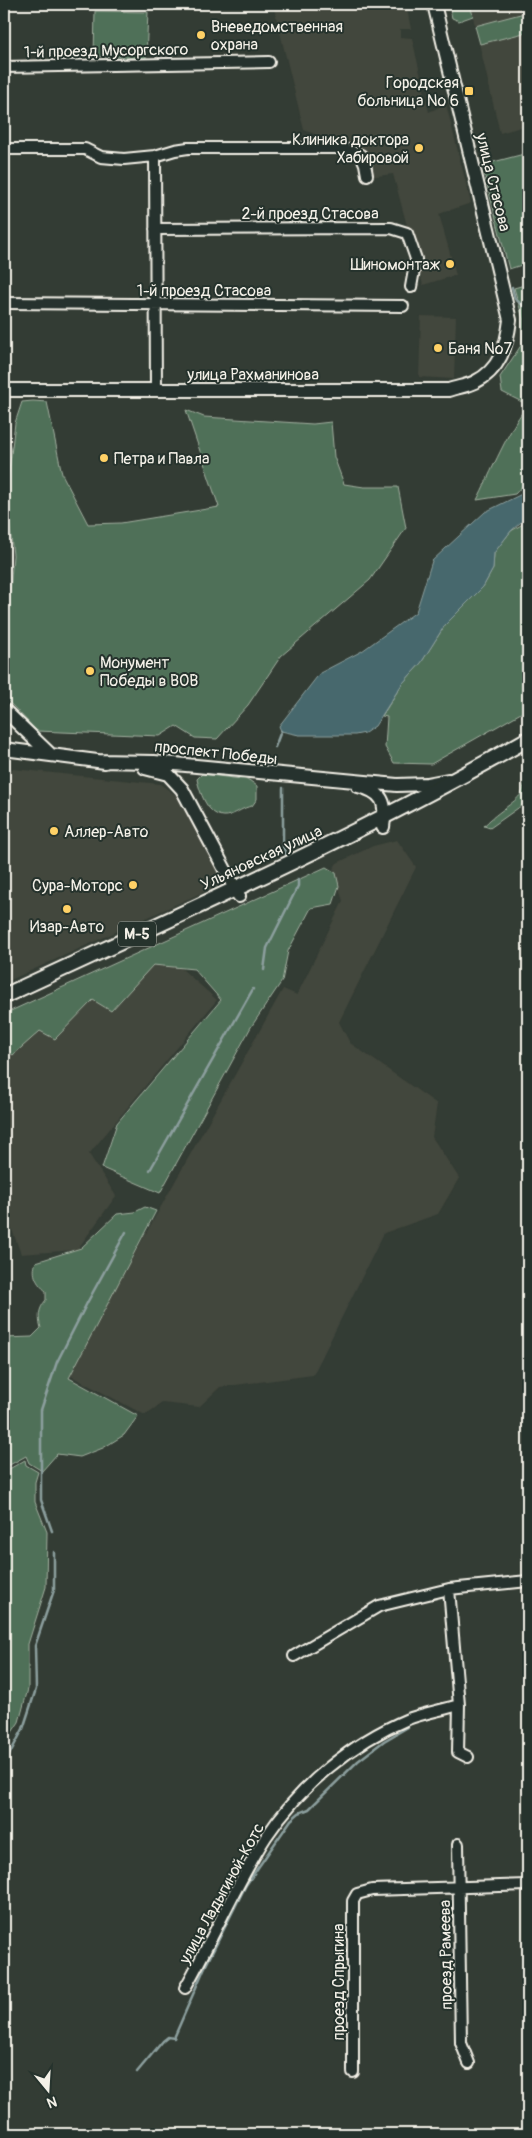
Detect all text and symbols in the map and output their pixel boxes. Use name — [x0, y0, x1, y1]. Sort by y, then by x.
place label: Вневедомственная охрана — [211, 17, 343, 55]
marker: Вневедомственная охрана — [195, 29, 207, 41]
street label: 1-й проезд Мусоргского — [24, 40, 189, 62]
place label: Городская больница № 6 — [357, 73, 459, 111]
marker: Городская больница № 6 — [463, 85, 475, 97]
place label: Клиника доктора Хабировой — [292, 130, 409, 168]
street label: улица Стасова — [471, 130, 515, 234]
marker: Клиника доктора Хабировой — [413, 142, 425, 154]
street label: 2-й проезд Стасова — [241, 204, 379, 224]
place label: Шиномонтаж — [350, 255, 441, 275]
marker: Шиномонтаж — [444, 258, 456, 270]
street label: 1-й проезд Стасова — [137, 281, 271, 301]
place label: Баня №7 — [448, 339, 512, 359]
marker: Баня №7 — [432, 342, 444, 354]
street label: улица Рахманинова — [186, 365, 319, 385]
place label: Петра и Павла — [114, 449, 209, 469]
marker: Петра и Павла — [98, 452, 110, 464]
place label: Монумент Победы в ВОВ — [100, 653, 198, 691]
marker: Монумент Победы в ВОВ — [84, 665, 96, 677]
street label: проспект Победы — [154, 737, 278, 769]
street label: Ульяновская улица — [197, 821, 325, 895]
place label: Аллер-Авто — [64, 822, 149, 842]
marker: Аллер-Авто — [48, 825, 60, 837]
place label: Сура-Моторс — [32, 876, 123, 896]
marker: Сура-Моторс — [127, 879, 139, 891]
marker: Изар-Авто — [61, 903, 73, 915]
place label: Изар-Авто — [30, 917, 104, 937]
road number: М-5 — [118, 922, 156, 946]
street label: улица Ладыгиной-Котс — [174, 1820, 269, 1968]
street label: проезд Рамеева — [435, 1900, 457, 2010]
street label: проезд Спрыгина — [329, 1924, 349, 2040]
north arrow — [22, 2066, 72, 2116]
text: N — [45, 2092, 59, 2111]

